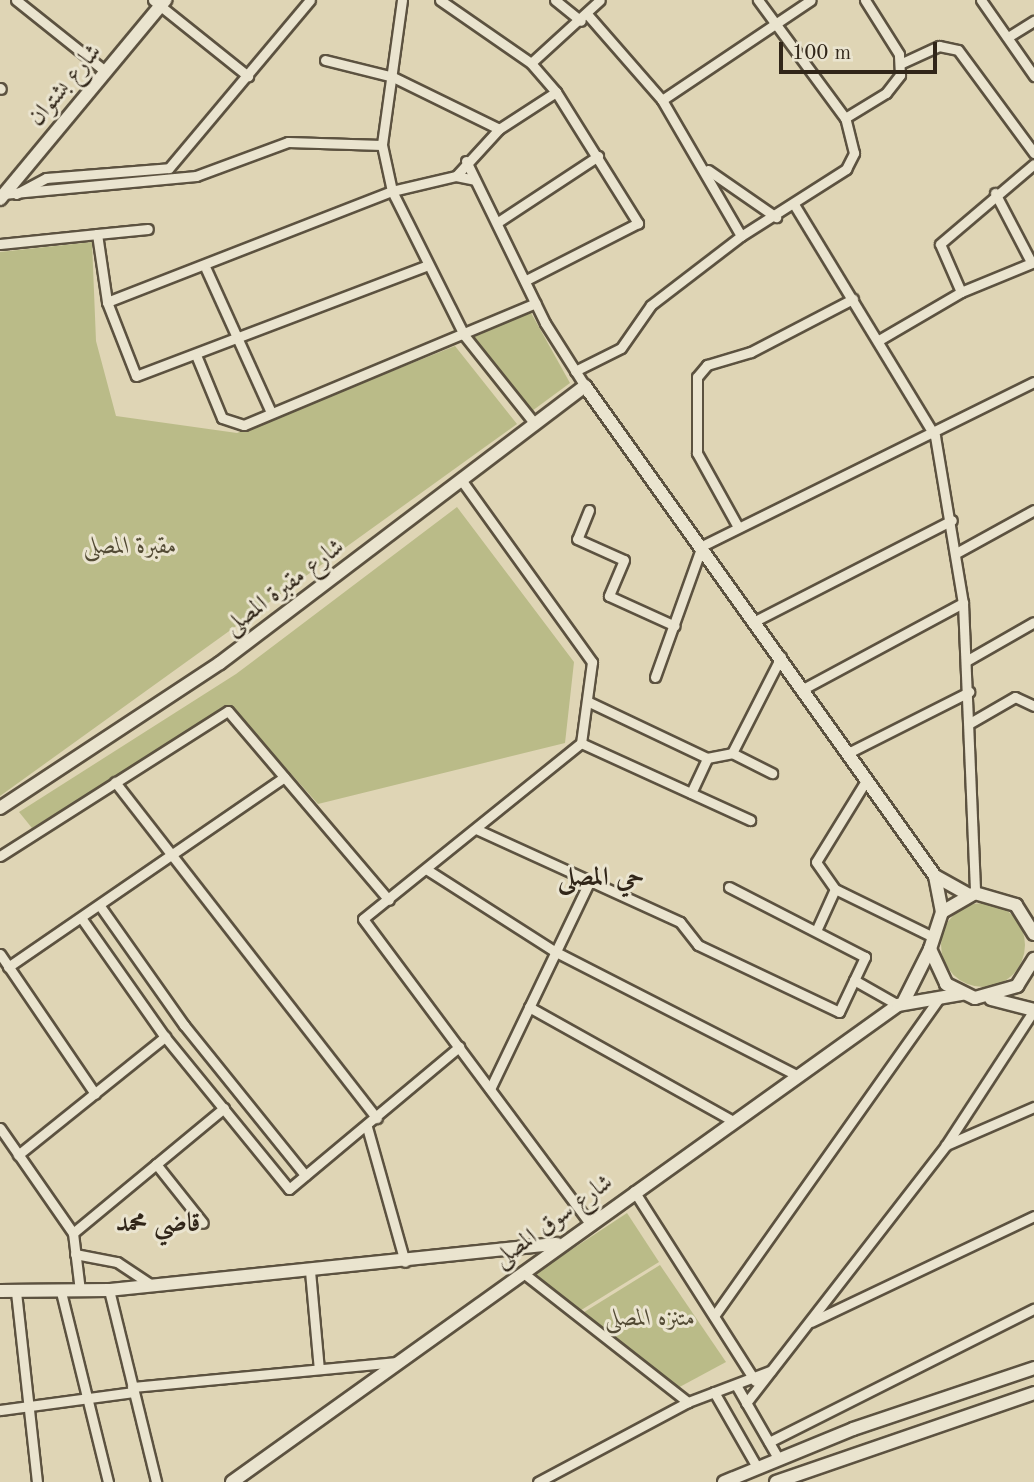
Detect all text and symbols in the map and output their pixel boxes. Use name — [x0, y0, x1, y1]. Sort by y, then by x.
scale bar — [782, 28, 940, 72]
street label: شارع بشتوان — [23, 39, 109, 133]
text: 100 m — [792, 43, 851, 64]
park label: مقبرة المصلى — [83, 534, 177, 562]
street label: شارع مقبرة المصلى — [219, 534, 351, 642]
district label: حي المصلى — [558, 863, 644, 895]
street label: شارع سوق المصلى — [489, 1169, 619, 1275]
district label: قاضي محمد — [116, 1209, 200, 1241]
park label: متنزه المصلى — [605, 1306, 695, 1334]

